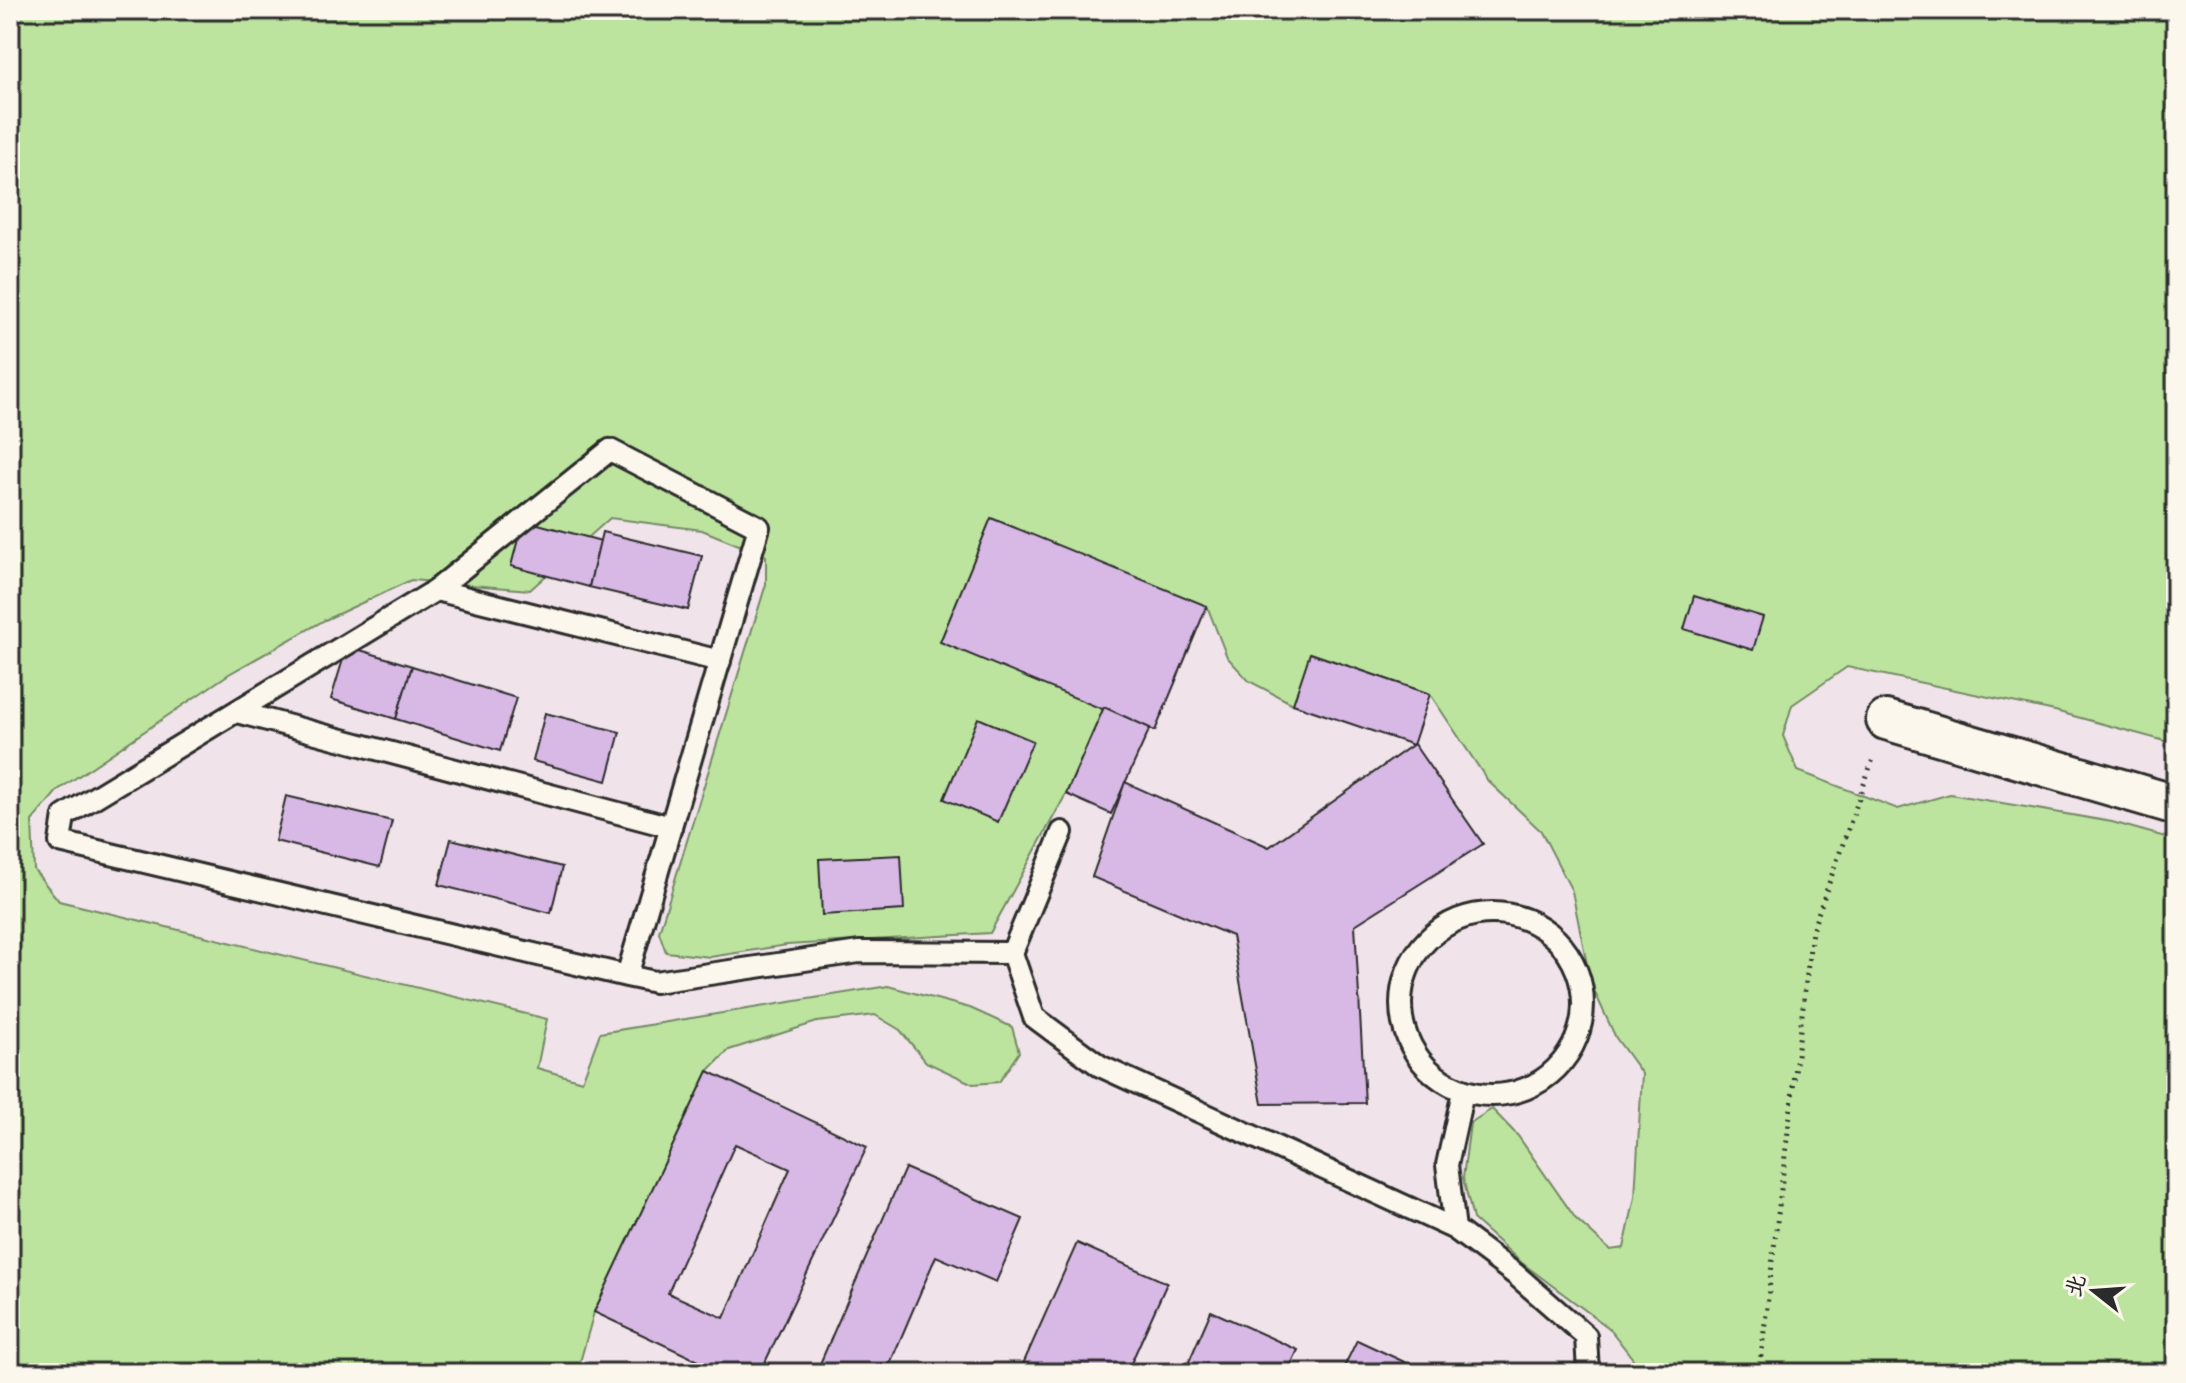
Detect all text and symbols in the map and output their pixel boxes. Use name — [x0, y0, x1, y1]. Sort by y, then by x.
north arrow — [2054, 1251, 2134, 1331]
text: 北 — [2060, 1271, 2092, 1300]

